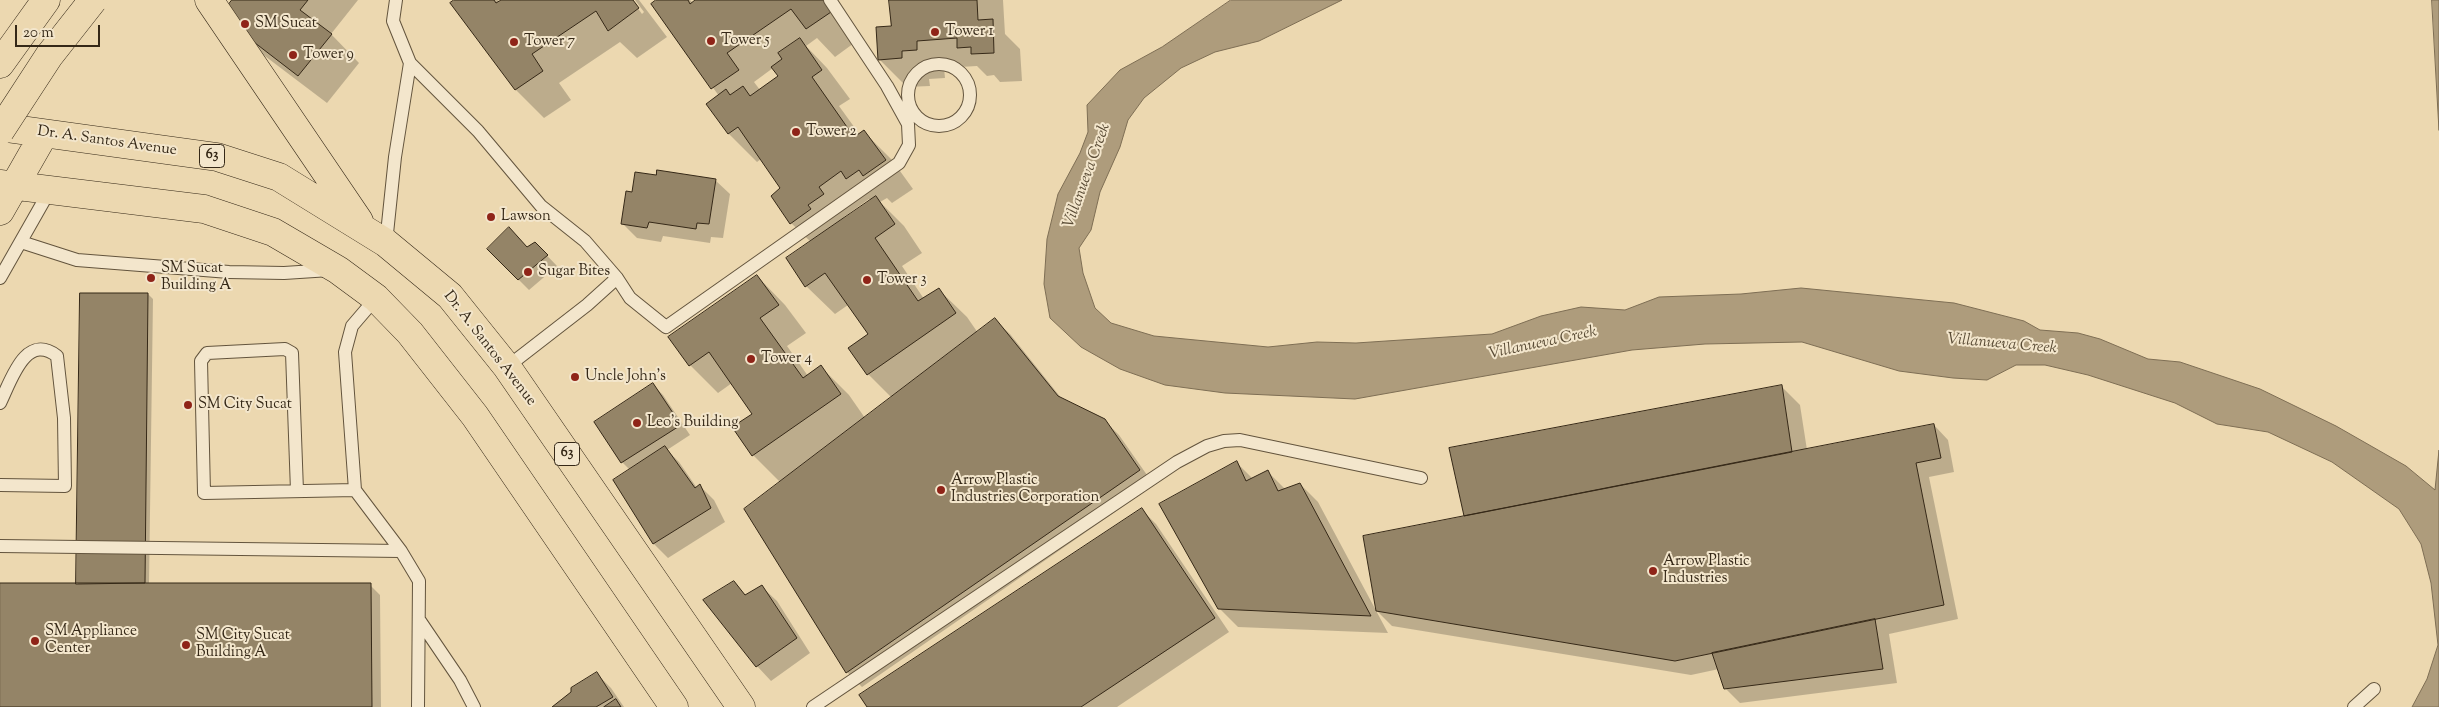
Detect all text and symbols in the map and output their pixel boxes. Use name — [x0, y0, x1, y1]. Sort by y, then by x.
scale bar — [18, 15, 102, 47]
place label: SM Sucat — [255, 15, 317, 33]
marker: SM Sucat — [239, 18, 251, 30]
text: 20 m — [23, 23, 54, 44]
place label: Tower 1 — [945, 23, 994, 41]
marker: Tower 1 — [929, 26, 941, 38]
place label: Tower 5 — [721, 32, 770, 50]
place label: Tower 7 — [524, 33, 575, 51]
marker: Tower 5 — [705, 35, 717, 47]
marker: Tower 7 — [508, 36, 520, 48]
place label: Tower 9 — [303, 46, 354, 64]
marker: Tower 9 — [287, 49, 299, 61]
water label: Villanueva Creek — [1060, 121, 1116, 231]
street label: Dr. A. Santos Avenue — [36, 123, 178, 161]
place label: Tower 2 — [806, 123, 857, 141]
marker: Tower 2 — [790, 126, 802, 138]
road number: 63 — [200, 144, 224, 168]
place label: Lawson — [501, 208, 551, 226]
marker: Lawson — [485, 211, 497, 223]
place label: SM Sucat Building A — [161, 260, 232, 295]
place label: Sugar Bites — [538, 263, 610, 281]
marker: Sugar Bites — [522, 266, 534, 278]
place label: Tower 3 — [877, 271, 927, 289]
marker: SM Sucat Building A — [145, 272, 157, 284]
marker: Tower 3 — [861, 274, 873, 286]
street label: Dr. A. Santos Avenue — [439, 288, 539, 410]
water label: Villanueva Creek — [1487, 323, 1599, 365]
water label: Villanueva Creek — [1947, 331, 2057, 359]
place label: Tower 4 — [761, 350, 812, 368]
marker: Tower 4 — [745, 353, 757, 365]
place label: Uncle John's — [585, 368, 666, 386]
marker: Uncle John's — [569, 371, 581, 383]
place label: SM City Sucat — [198, 396, 292, 414]
marker: SM City Sucat — [182, 399, 194, 411]
place label: Leo's Building — [647, 414, 739, 432]
marker: Leo's Building — [631, 417, 643, 429]
road number: 63 — [554, 442, 580, 466]
place label: Arrow Plastic Industries Corporation — [951, 472, 1099, 507]
marker: Arrow Plastic Industries Corporation — [935, 484, 947, 496]
place label: Arrow Plastic Industries — [1663, 553, 1750, 588]
marker: Arrow Plastic Industries — [1647, 565, 1659, 577]
place label: SM Appliance Center — [45, 623, 137, 658]
place label: SM City Sucat Building A — [196, 627, 290, 662]
marker: SM Appliance Center — [29, 635, 41, 647]
marker: SM City Sucat Building A — [180, 639, 192, 651]

